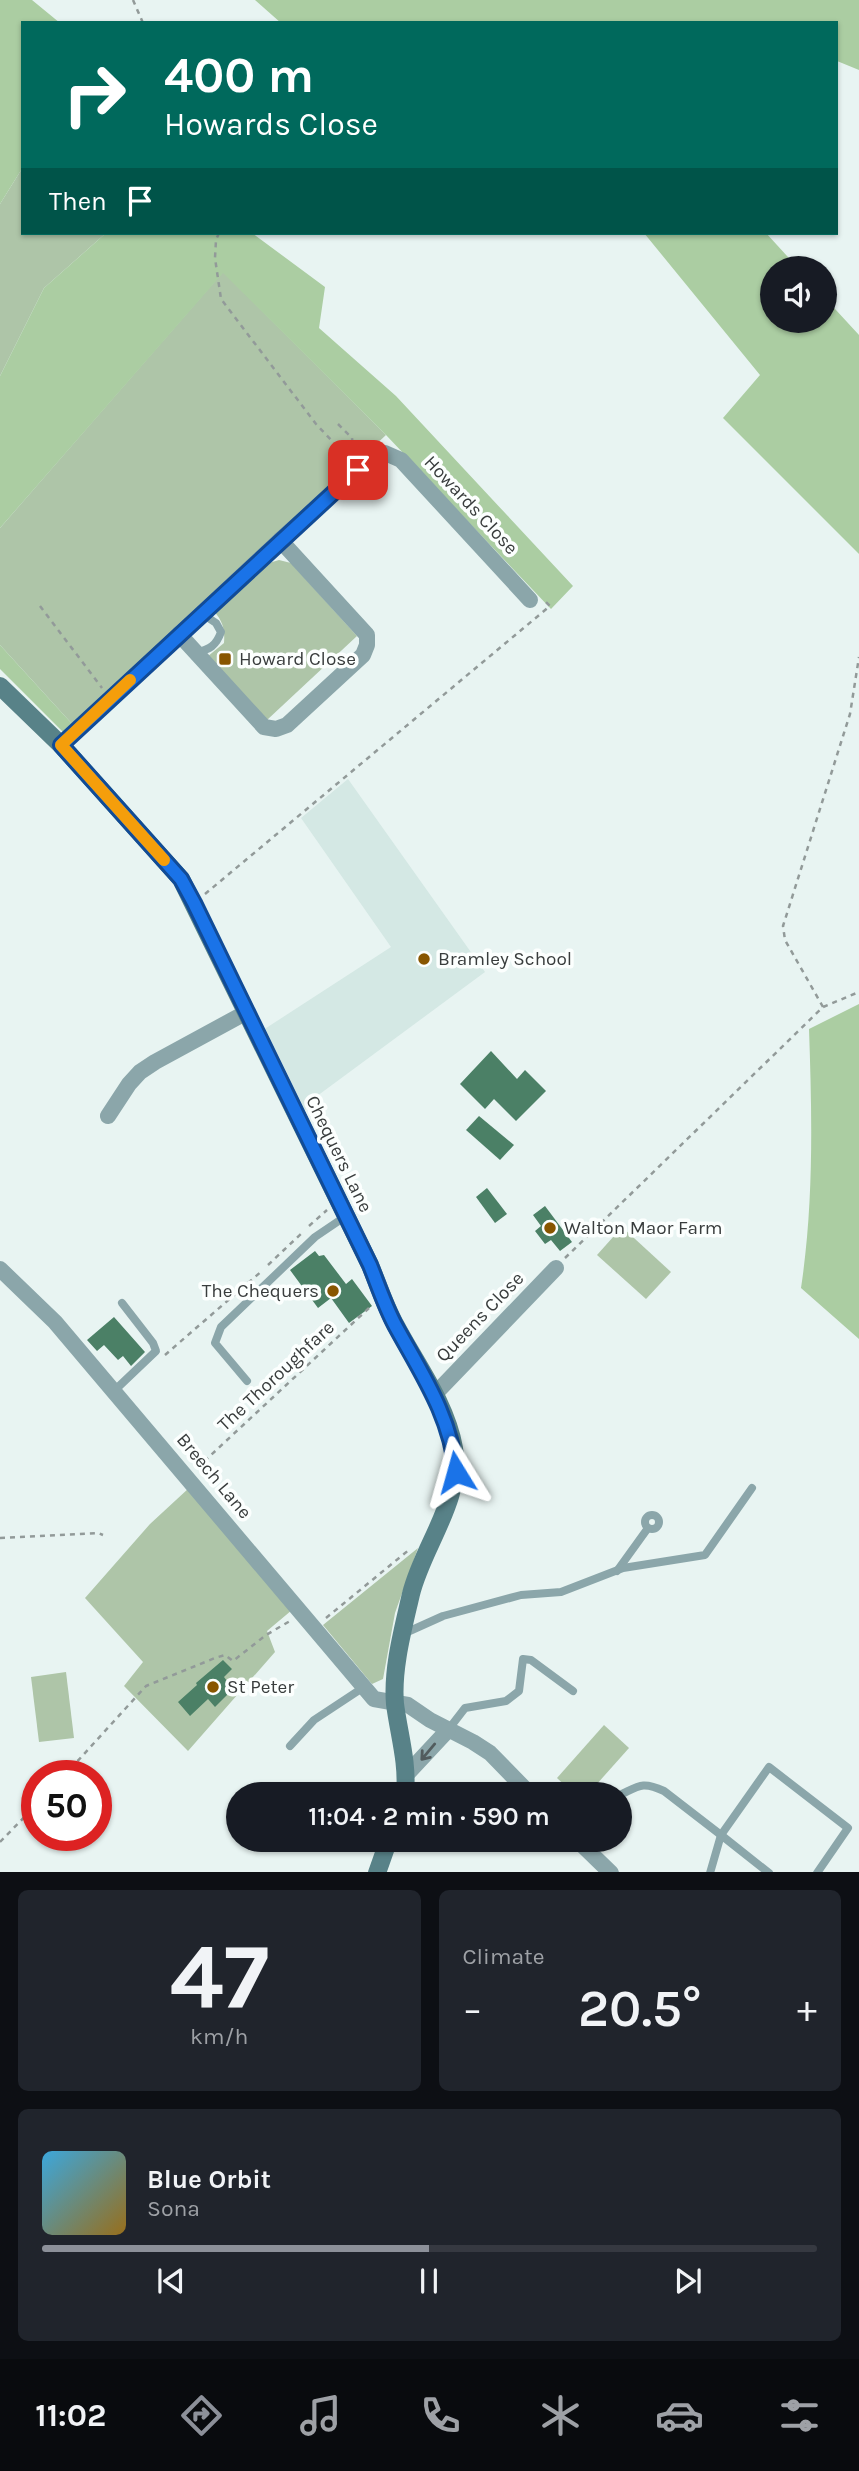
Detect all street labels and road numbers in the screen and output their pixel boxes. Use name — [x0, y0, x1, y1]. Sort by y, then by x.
street label: Howards Close — [420, 451, 522, 559]
street label: Chequers Lane — [301, 1092, 377, 1216]
street label: Queens Close — [432, 1267, 528, 1367]
street label: The Thoroughfare — [213, 1316, 339, 1436]
street label: Breech Lane — [172, 1429, 256, 1523]

